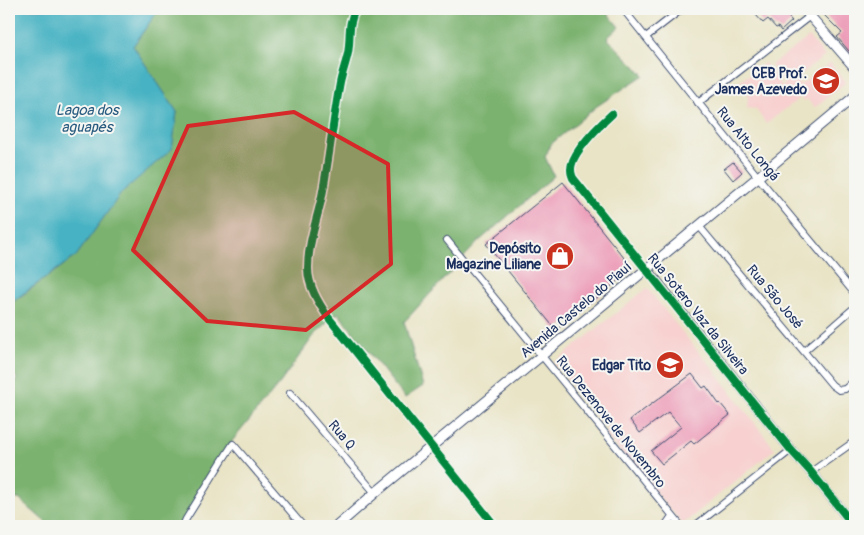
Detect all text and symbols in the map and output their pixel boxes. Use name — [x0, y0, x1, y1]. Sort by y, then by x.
place label: CEB Prof. James Azevedo — [715, 65, 807, 98]
school or university icon: CEB Prof. James Azevedo — [811, 66, 841, 96]
water label: Lagoa dos aguapés — [55, 101, 121, 137]
street label: Rua Alto Longá — [713, 104, 783, 184]
place label: Depósito Magazine Liliane — [446, 240, 542, 273]
shop icon: Depósito Magazine Liliane — [545, 241, 575, 271]
street label: Rua Sotero Vaz da Silveira — [644, 250, 752, 378]
street label: Avenida Castelo do Piauí — [517, 258, 635, 362]
street label: Rua São José — [743, 261, 807, 333]
school or university icon: Edgar Tito — [655, 350, 685, 380]
street label: Rua Dezenove de Novembro — [553, 353, 670, 492]
place label: Edgar Tito — [592, 357, 651, 374]
street label: Rua Q — [325, 417, 359, 453]

